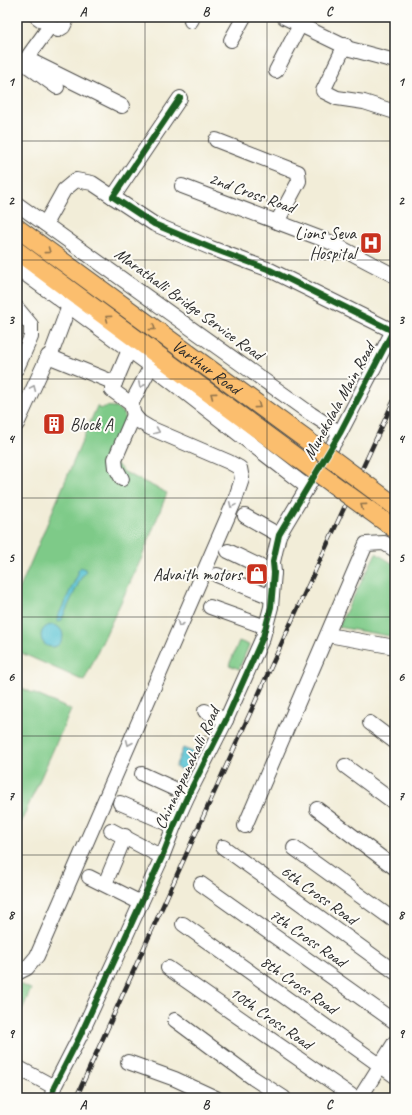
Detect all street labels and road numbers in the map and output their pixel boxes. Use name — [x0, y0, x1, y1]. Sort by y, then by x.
street label: 2nd Cross Road — [206, 168, 300, 219]
street label: Marathalli Bridge Service Road — [110, 243, 269, 366]
street label: Varthur Road — [168, 335, 248, 401]
street label: Munekolala Main Road — [298, 337, 381, 463]
street label: Chinnappanahalli Road — [150, 702, 225, 832]
street label: 6th Cross Road — [277, 860, 363, 931]
street label: 7th Cross Road — [265, 904, 352, 973]
street label: 8th Cross Road — [256, 951, 343, 1020]
street label: 10th Cross Road — [225, 982, 319, 1056]

